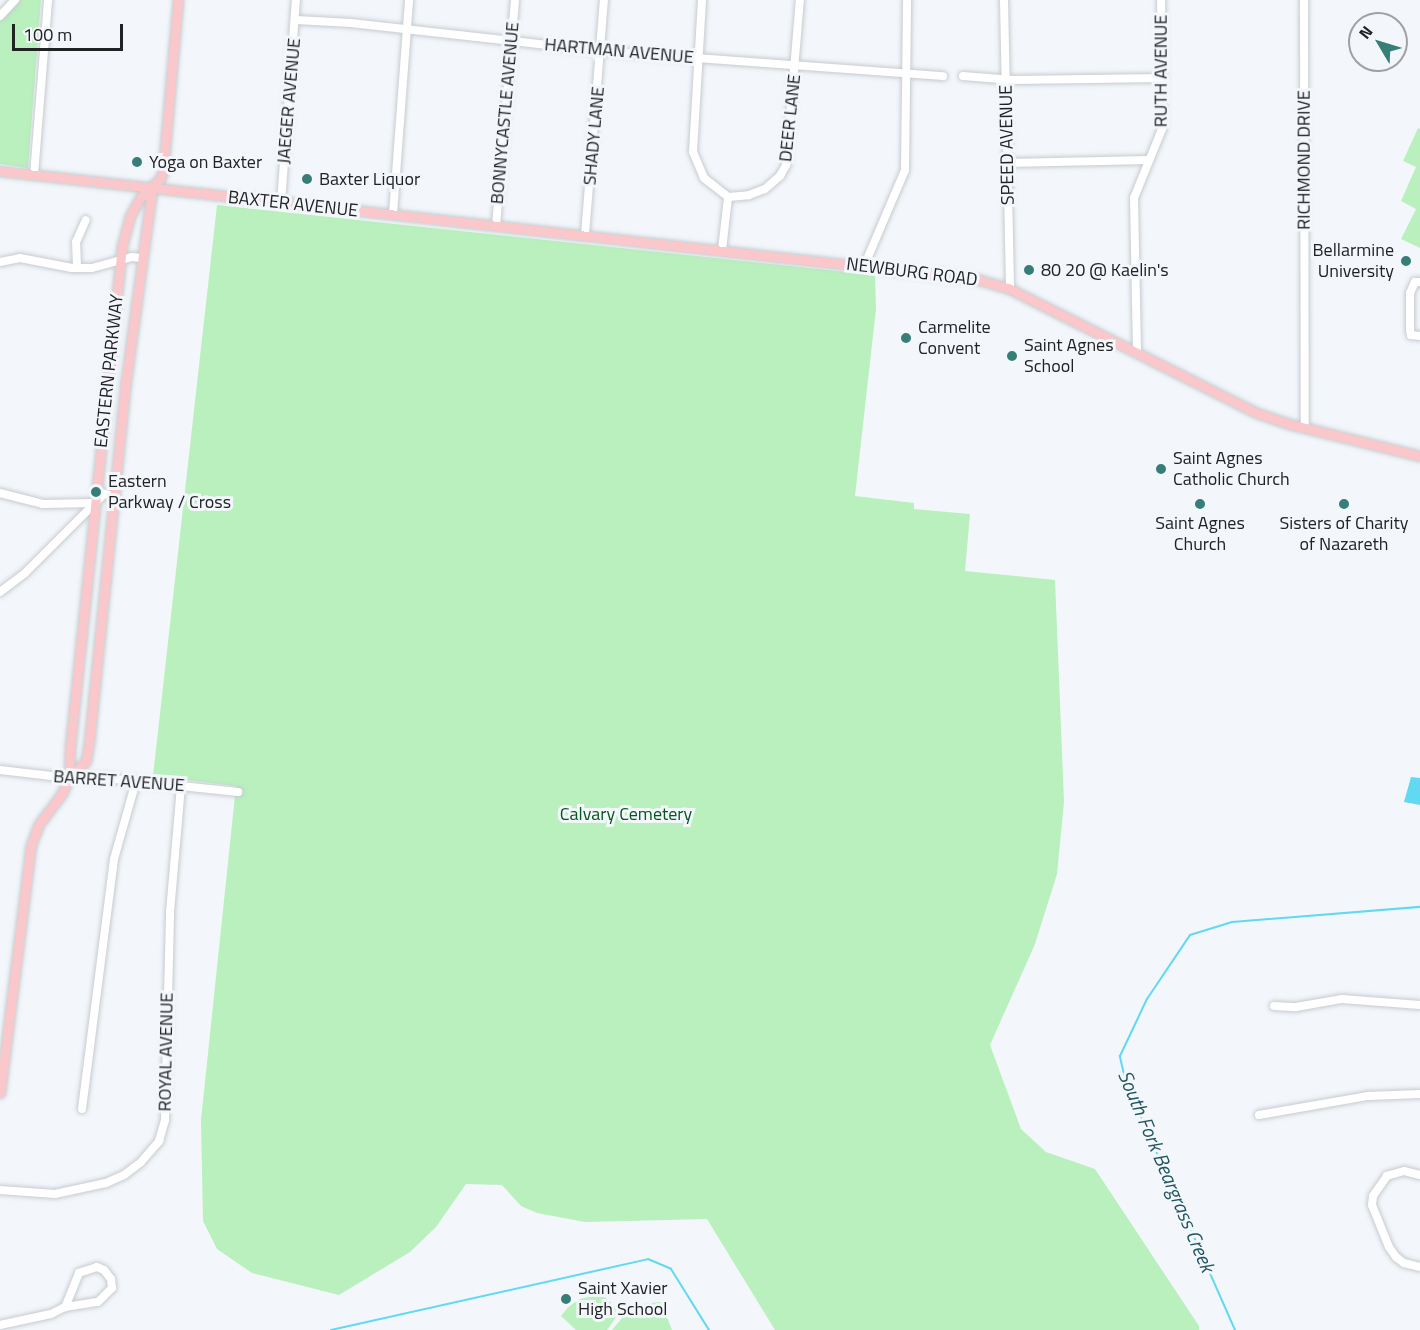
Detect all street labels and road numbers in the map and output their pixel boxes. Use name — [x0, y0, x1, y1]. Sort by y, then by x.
street label: RUTH AVENUE — [1150, 15, 1172, 127]
street label: BONNYCASTLE AVENUE — [486, 21, 524, 205]
street label: HARTMAN AVENUE — [544, 34, 694, 68]
street label: JAEGER AVENUE — [273, 37, 305, 165]
street label: DEER LANE — [775, 73, 805, 163]
street label: SPEED AVENUE — [995, 85, 1019, 205]
street label: SHADY LANE — [579, 86, 609, 186]
street label: RICHMOND DRIVE — [1293, 90, 1315, 230]
street label: BAXTER AVENUE — [227, 186, 359, 222]
street label: NEWBURG ROAD — [845, 253, 979, 291]
street label: EASTERN PARKWAY — [90, 293, 128, 449]
street label: BARRET AVENUE — [53, 766, 185, 796]
street label: ROYAL AVENUE — [154, 992, 178, 1112]

